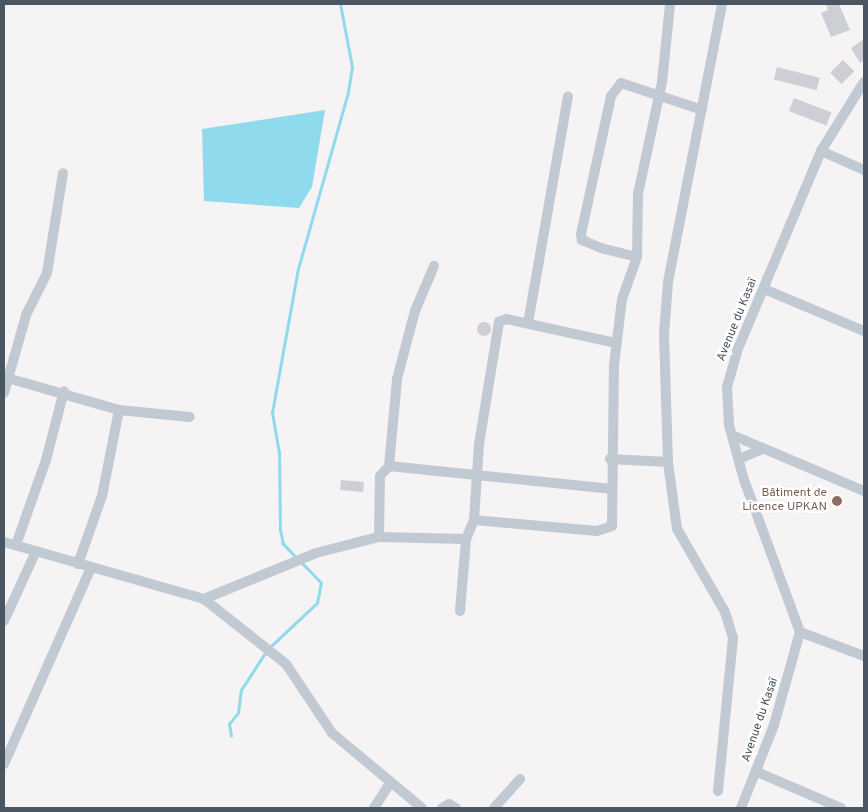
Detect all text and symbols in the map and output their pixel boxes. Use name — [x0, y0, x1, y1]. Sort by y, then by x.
street label: Avenue du Kasaï — [715, 276, 761, 364]
place label: Bâtiment de Licence UPKAN — [742, 487, 827, 515]
marker: Bâtiment de Licence UPKAN — [831, 495, 843, 507]
street label: Avenue du Kasaï — [740, 676, 782, 764]

